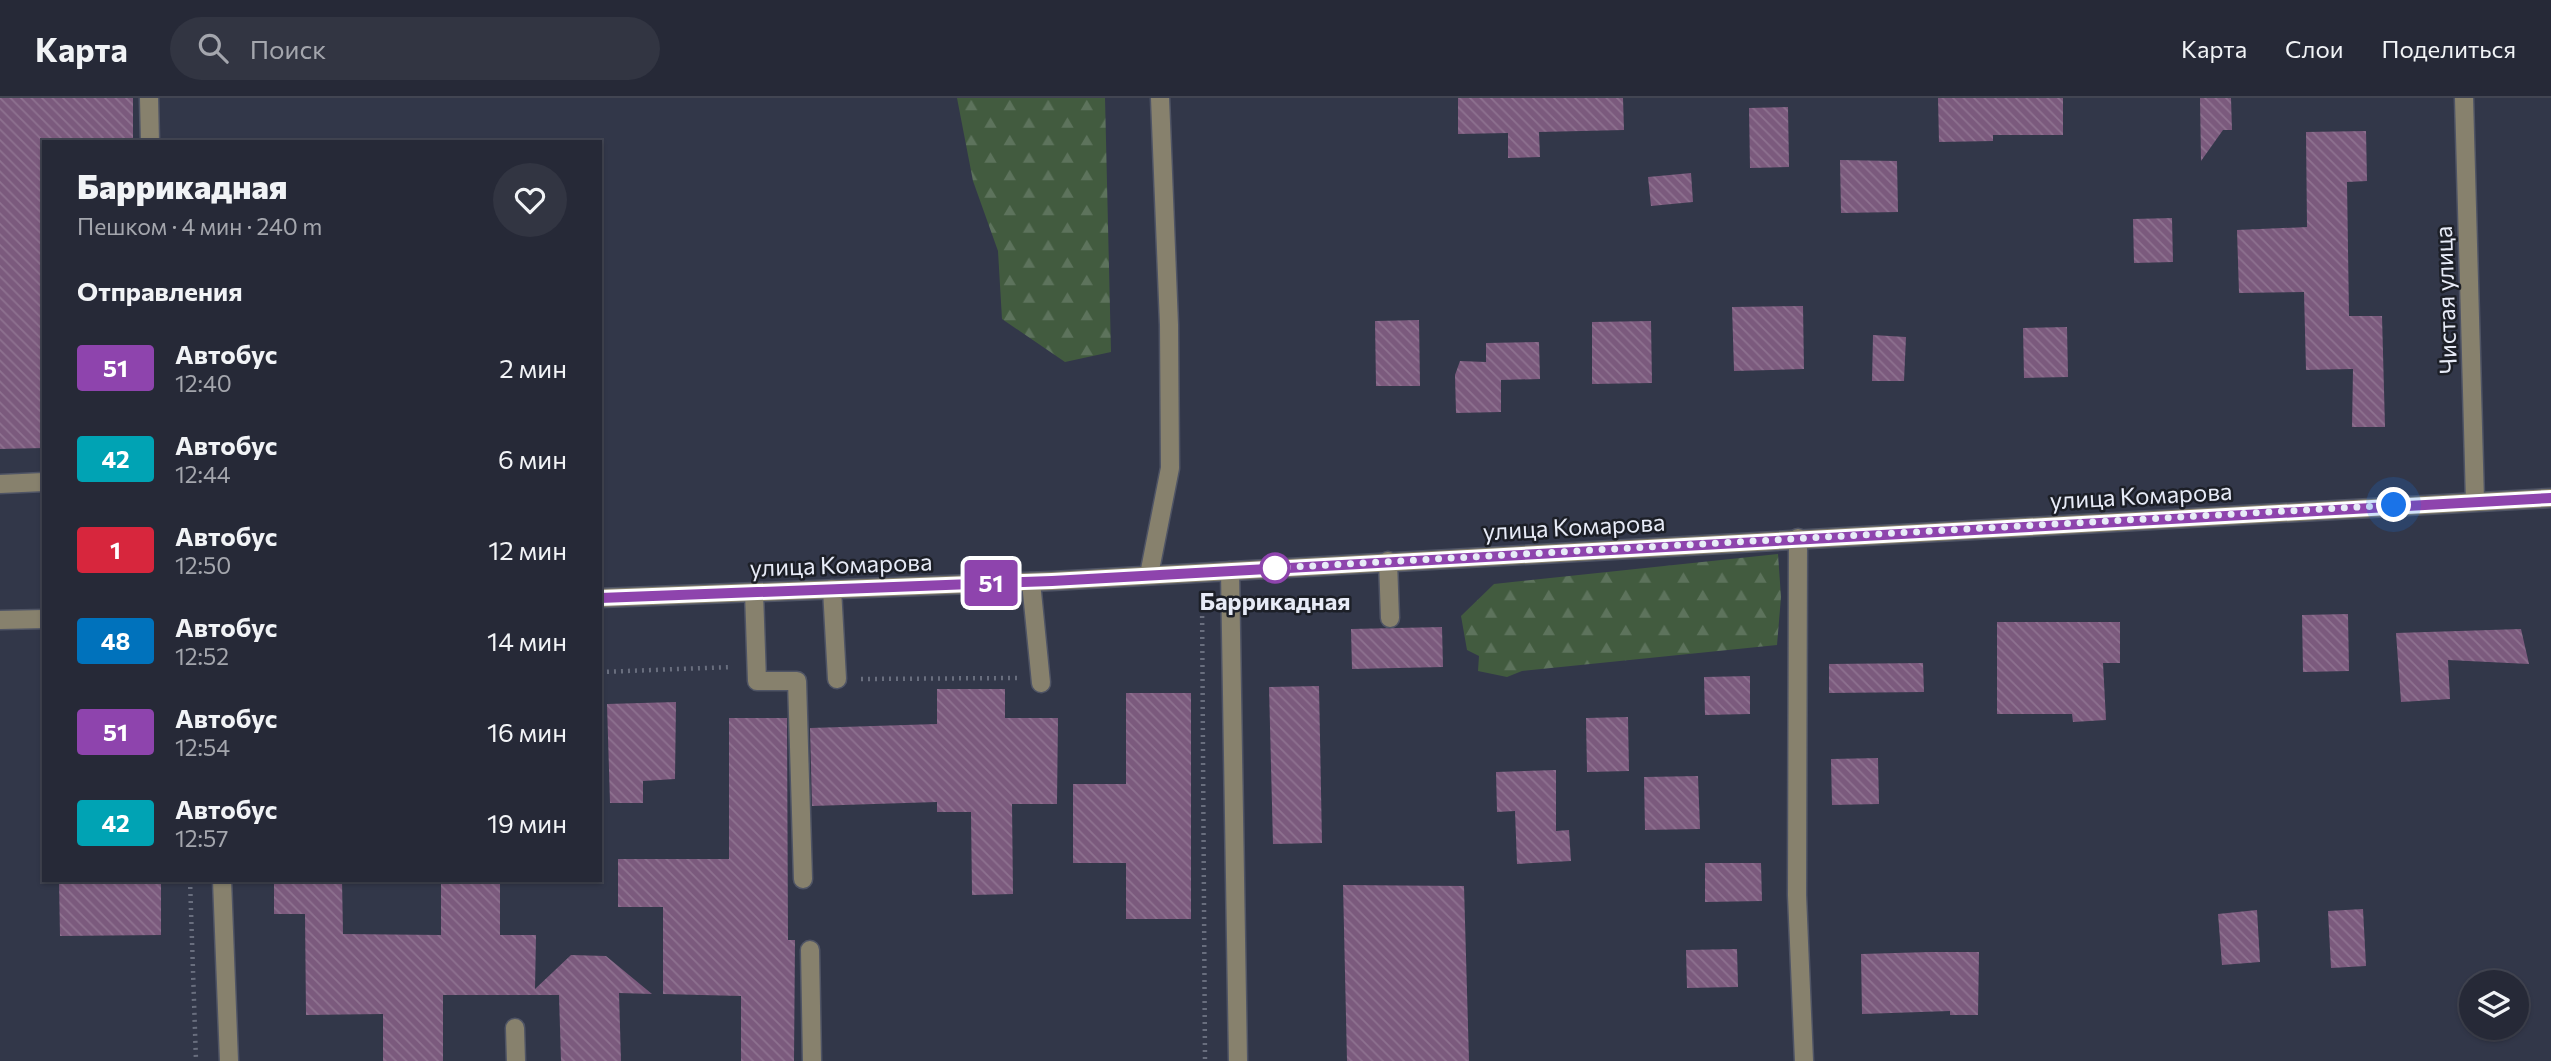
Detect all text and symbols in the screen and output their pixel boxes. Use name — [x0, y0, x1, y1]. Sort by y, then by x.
search box — [170, 17, 660, 80]
text: Карта — [35, 28, 128, 69]
icon: search — [194, 29, 232, 67]
text: Поиск — [250, 33, 326, 64]
text: Карта — [2181, 34, 2247, 63]
text: Слои — [2285, 34, 2343, 63]
text: Поделиться — [2381, 34, 2516, 63]
button: heart — [493, 163, 567, 237]
text: Баррикадная — [77, 165, 287, 206]
text: Пешком · 4 мин · 240 m — [77, 212, 322, 240]
street label: Чистая улица — [2428, 225, 2462, 375]
text: Отправления — [77, 275, 243, 306]
text: Автобус — [175, 338, 277, 369]
text: 2 мин — [499, 352, 567, 383]
text: 51 — [103, 353, 128, 382]
text: 12:40 — [175, 369, 232, 397]
text: Автобус — [175, 429, 277, 460]
text: 6 мин — [498, 443, 567, 474]
text: 42 — [101, 444, 130, 473]
text: 12:44 — [175, 460, 231, 488]
street label: улица Комарова — [2049, 476, 2233, 514]
your location — [2376, 487, 2411, 522]
street label: улица Комарова — [1482, 507, 1666, 545]
text: Автобус — [175, 520, 277, 551]
text: 12 мин — [488, 534, 567, 565]
text: 1 — [110, 535, 121, 564]
street label: улица Комарова — [749, 546, 933, 582]
text: 12:50 — [175, 551, 231, 579]
marker: Баррикадная — [1260, 553, 1290, 583]
line badge: 51 — [960, 560, 1023, 606]
text: 51 — [979, 568, 1003, 597]
place label: Баррикадная — [1200, 586, 1350, 615]
text: Автобус — [175, 611, 277, 642]
text: 14 мин — [487, 625, 567, 656]
text: 48 — [101, 626, 130, 655]
text: 12:52 — [175, 642, 229, 670]
text: Автобус — [175, 702, 277, 733]
text: 16 мин — [487, 716, 567, 747]
text: 51 — [103, 717, 128, 746]
text: 12:54 — [175, 733, 230, 761]
text: Автобус — [175, 793, 277, 824]
text: 19 мин — [487, 807, 567, 838]
text: 42 — [101, 808, 130, 837]
text: 12:57 — [175, 824, 228, 852]
map controls — [2459, 970, 2529, 1040]
button: layers — [2459, 970, 2529, 1040]

